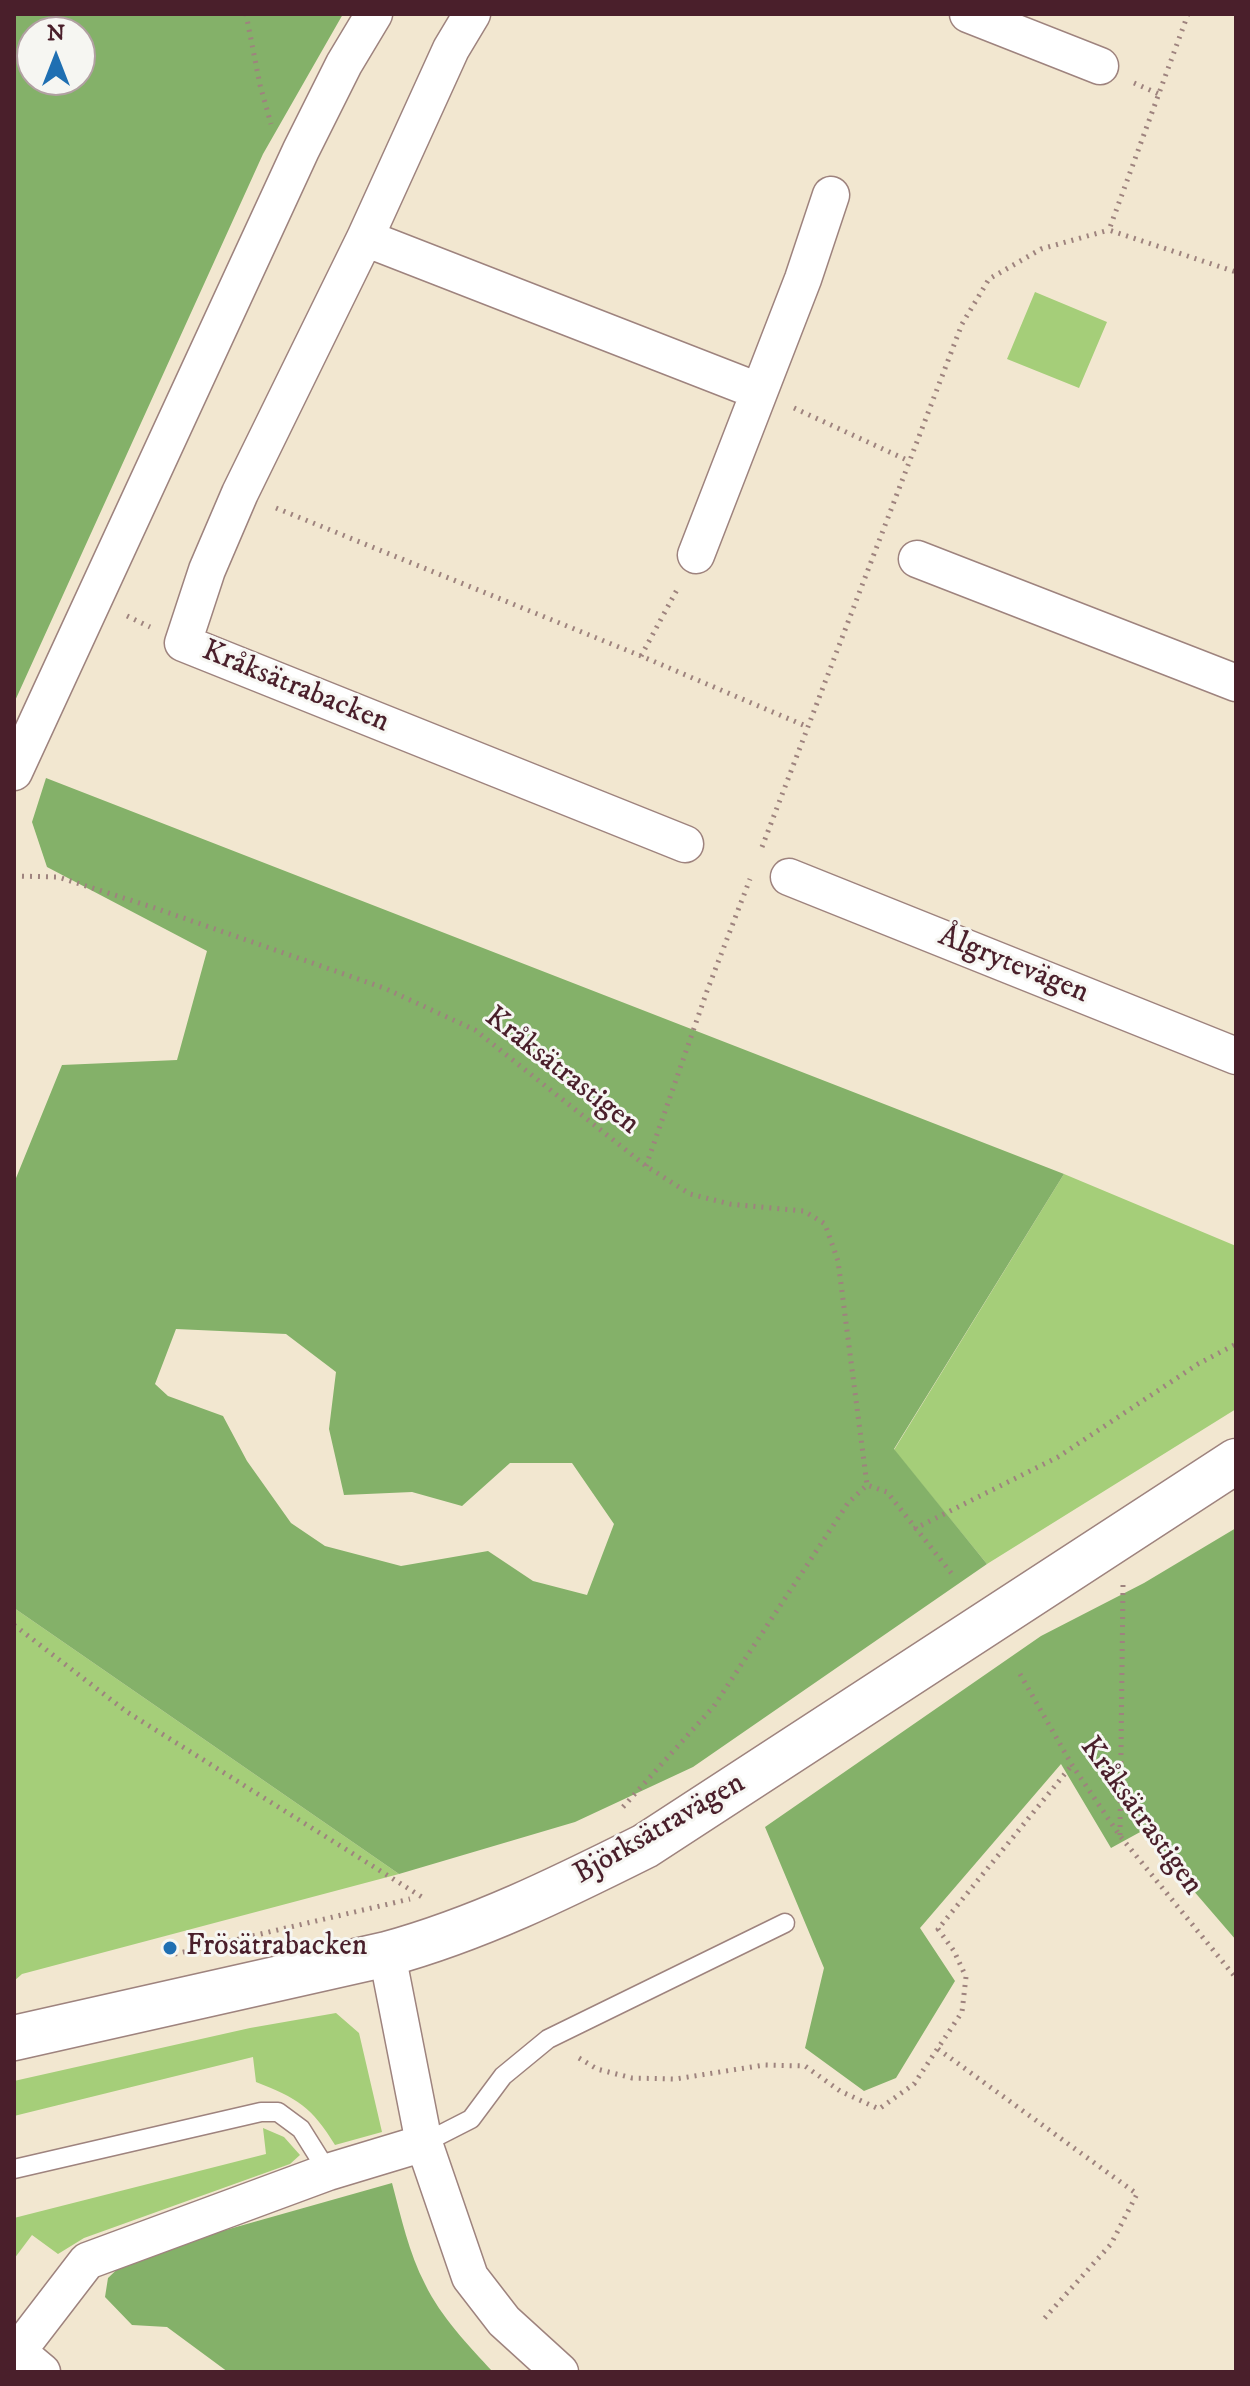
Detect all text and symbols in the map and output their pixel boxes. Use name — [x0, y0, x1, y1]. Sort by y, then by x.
north arrow — [16, 16, 96, 96]
text: N — [47, 20, 65, 47]
street label: Kråksätrabacken — [196, 634, 394, 742]
street label: Ålgrytevägen — [933, 920, 1093, 1012]
street label: Kråksätrastigen — [477, 1000, 645, 1144]
street label: Kråksätrastigen — [1071, 1731, 1209, 1903]
street label: Björksätravägen — [568, 1767, 752, 1893]
place label: Frösätrabacken — [186, 1930, 367, 1966]
marker: Frösätrabacken — [161, 1939, 179, 1957]

